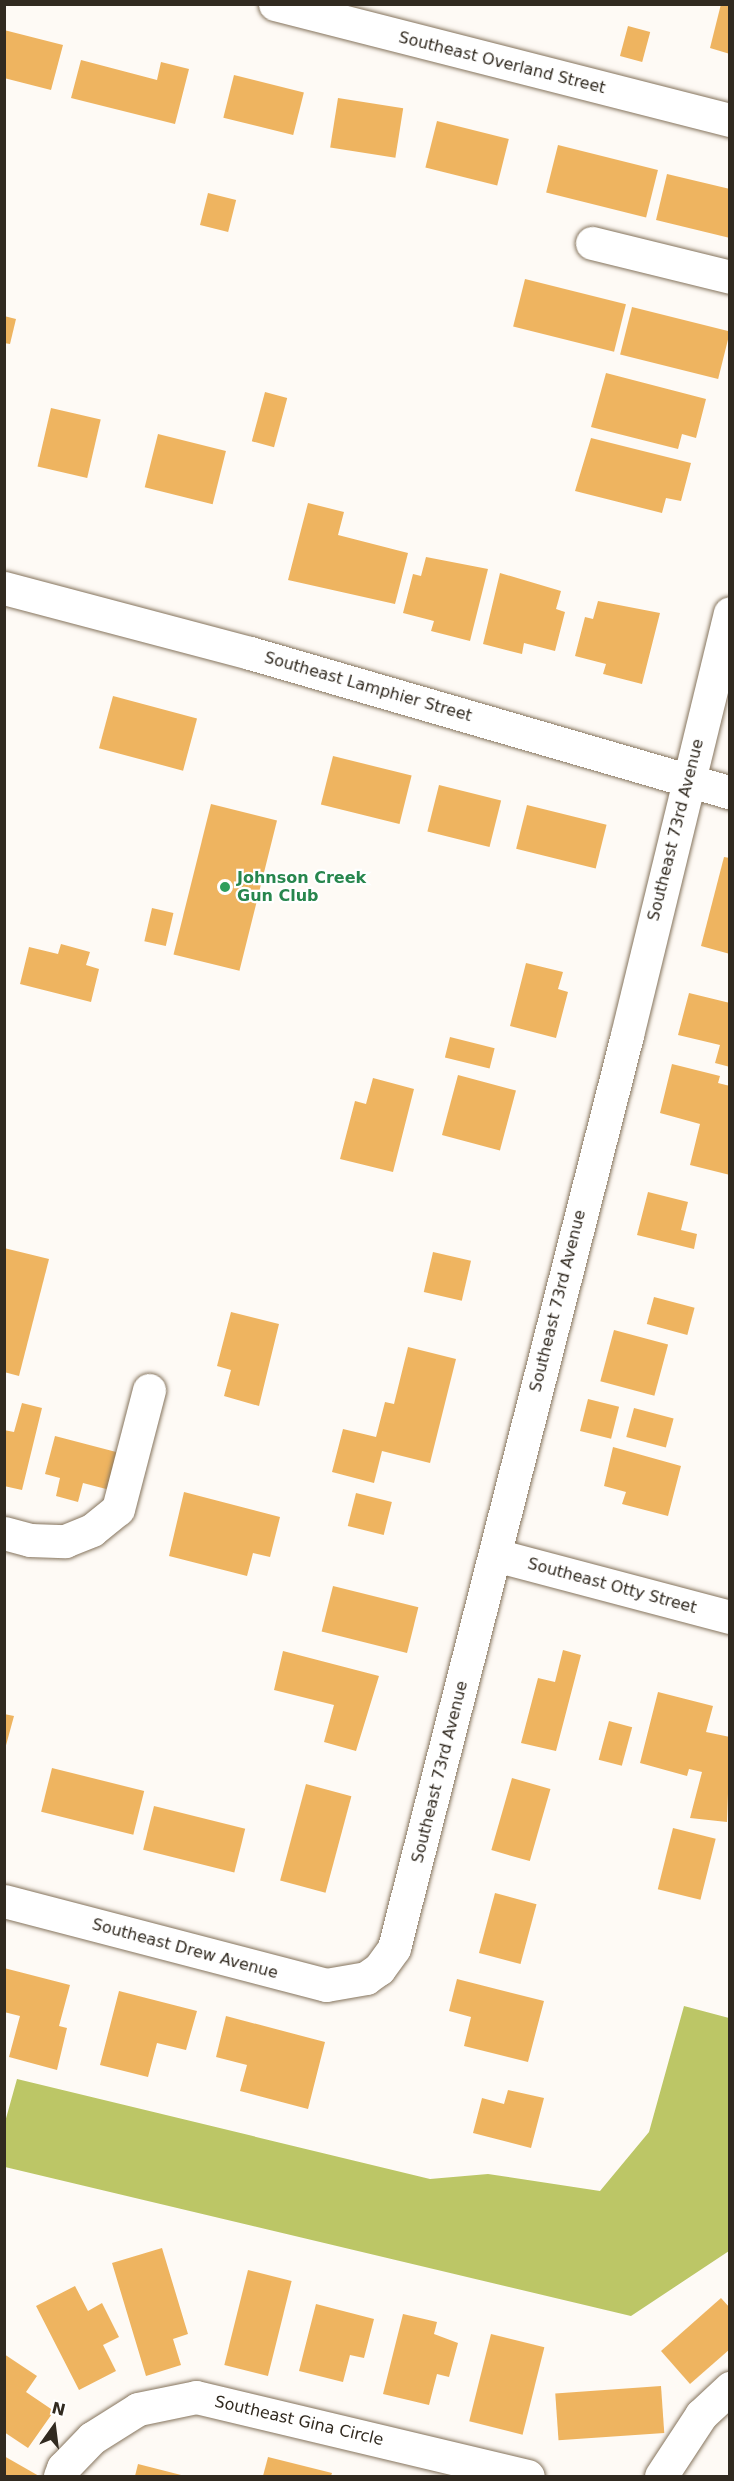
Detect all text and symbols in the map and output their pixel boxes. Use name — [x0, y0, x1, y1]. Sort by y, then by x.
street label: Southeast Overland Street — [397, 28, 607, 98]
street label: Southeast Lamphier Street — [262, 648, 474, 726]
street label: Southeast 73rd Avenue — [644, 737, 708, 923]
place label: Johnson Creek Gun Club — [237, 868, 366, 906]
marker: Johnson Creek Gun Club — [218, 880, 232, 894]
street label: Southeast 73rd Avenue — [526, 1208, 590, 1394]
street label: Southeast Otty Street — [525, 1554, 699, 1618]
street label: Southeast 73rd Avenue — [408, 1679, 472, 1865]
street label: Southeast Drew Avenue — [90, 1915, 280, 1983]
street label: Southeast Gina Circle — [213, 2392, 385, 2450]
north arrow — [24, 2397, 84, 2457]
text: N — [50, 2398, 67, 2420]

